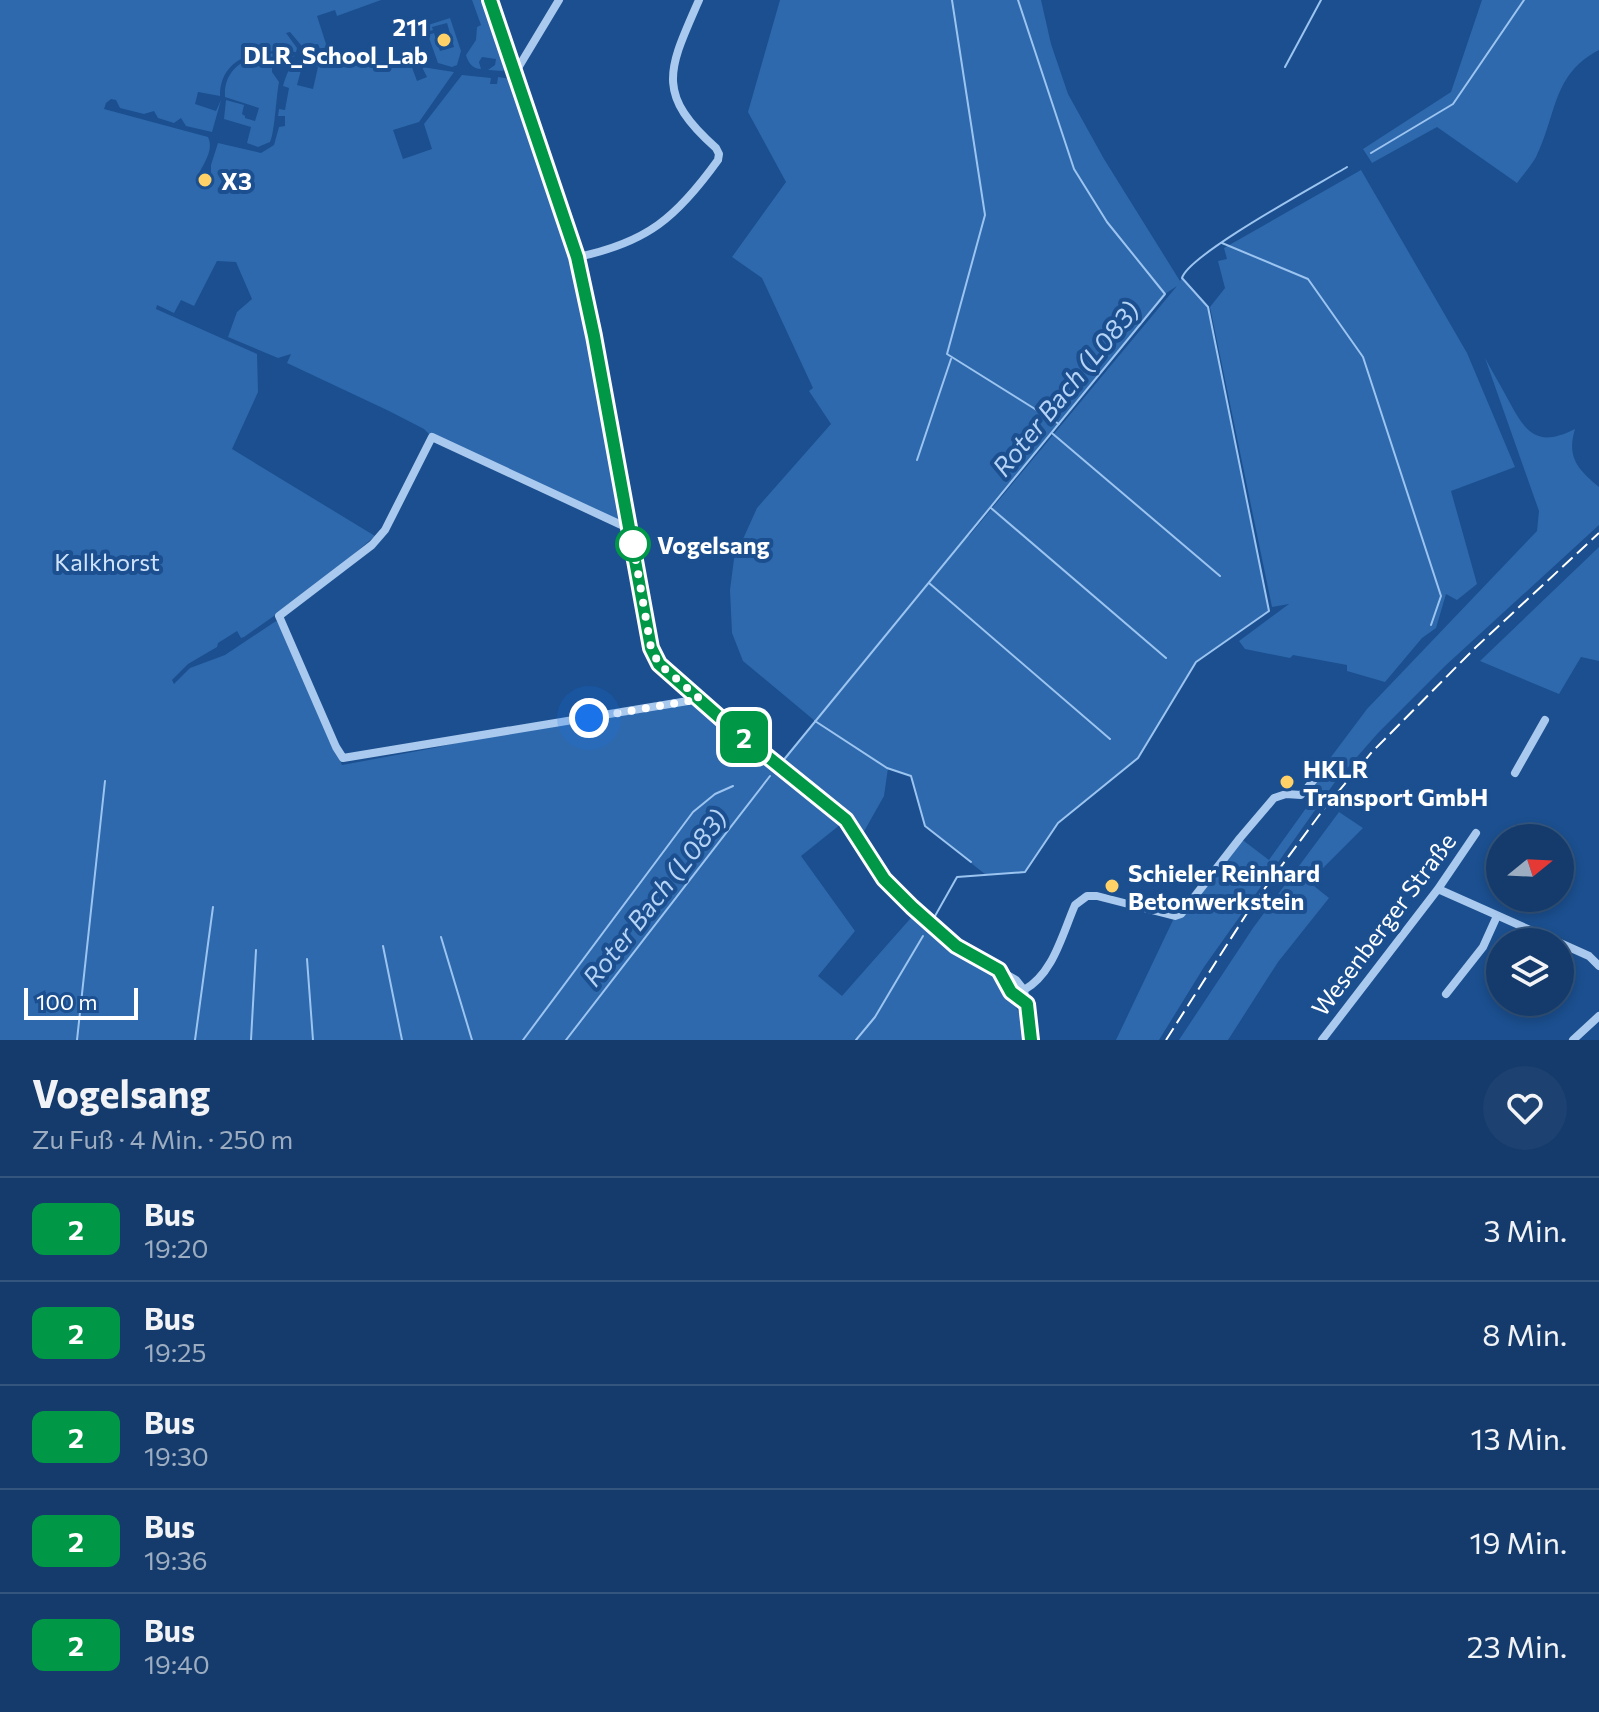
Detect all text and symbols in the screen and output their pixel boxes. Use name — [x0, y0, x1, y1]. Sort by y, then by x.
place label: 211 DLR_School_Lab — [243, 12, 428, 69]
marker: 211 DLR_School_Lab — [435, 31, 453, 49]
place label: X3 — [221, 166, 252, 195]
marker: X3 — [196, 171, 214, 189]
water label: Roter Bach (L083) — [985, 294, 1145, 482]
marker: Vogelsang — [616, 527, 650, 561]
place label: Vogelsang — [657, 530, 770, 559]
park label: Kalkhorst — [54, 547, 160, 576]
your location — [569, 698, 609, 738]
line badge: 2 — [718, 711, 770, 763]
text: 2 — [736, 720, 752, 754]
place label: HKLR Transport GmbH — [1303, 754, 1488, 811]
marker: HKLR Transport GmbH — [1278, 773, 1296, 791]
water label: Roter Bach (L083) — [575, 802, 733, 992]
north arrow — [1486, 824, 1574, 912]
map controls — [1486, 824, 1574, 1016]
street label: Wesenberger Straße — [1305, 827, 1461, 1021]
place label: Schieler Reinhard Betonwerkstein — [1128, 858, 1320, 915]
marker: Schieler Reinhard Betonwerkstein — [1103, 877, 1121, 895]
button: layers — [1486, 928, 1574, 1016]
scale bar — [24, 984, 138, 1020]
text: 100 m — [36, 988, 98, 1015]
button: heart — [1483, 1066, 1567, 1150]
text: Vogelsang — [32, 1069, 211, 1116]
text: Zu Fuß · 4 Min. · 250 m — [32, 1123, 293, 1154]
text: Bus — [144, 1195, 195, 1232]
text: 3 Min. — [1483, 1211, 1567, 1248]
text: 2 — [68, 1212, 84, 1246]
text: 19:20 — [144, 1232, 208, 1263]
text: Bus — [144, 1299, 195, 1336]
text: 8 Min. — [1482, 1315, 1567, 1352]
text: 2 — [68, 1316, 84, 1350]
text: 19:25 — [144, 1336, 206, 1367]
text: Bus — [144, 1403, 195, 1440]
text: 13 Min. — [1471, 1419, 1567, 1456]
text: 2 — [68, 1420, 84, 1454]
text: 19:30 — [144, 1440, 209, 1471]
text: Bus — [144, 1507, 195, 1544]
text: 19 Min. — [1470, 1523, 1567, 1560]
text: 2 — [68, 1524, 84, 1558]
text: 19:36 — [144, 1544, 208, 1575]
text: Bus — [144, 1611, 195, 1648]
text: 23 Min. — [1467, 1627, 1567, 1664]
text: 2 — [68, 1628, 84, 1662]
text: 19:40 — [144, 1648, 210, 1679]

